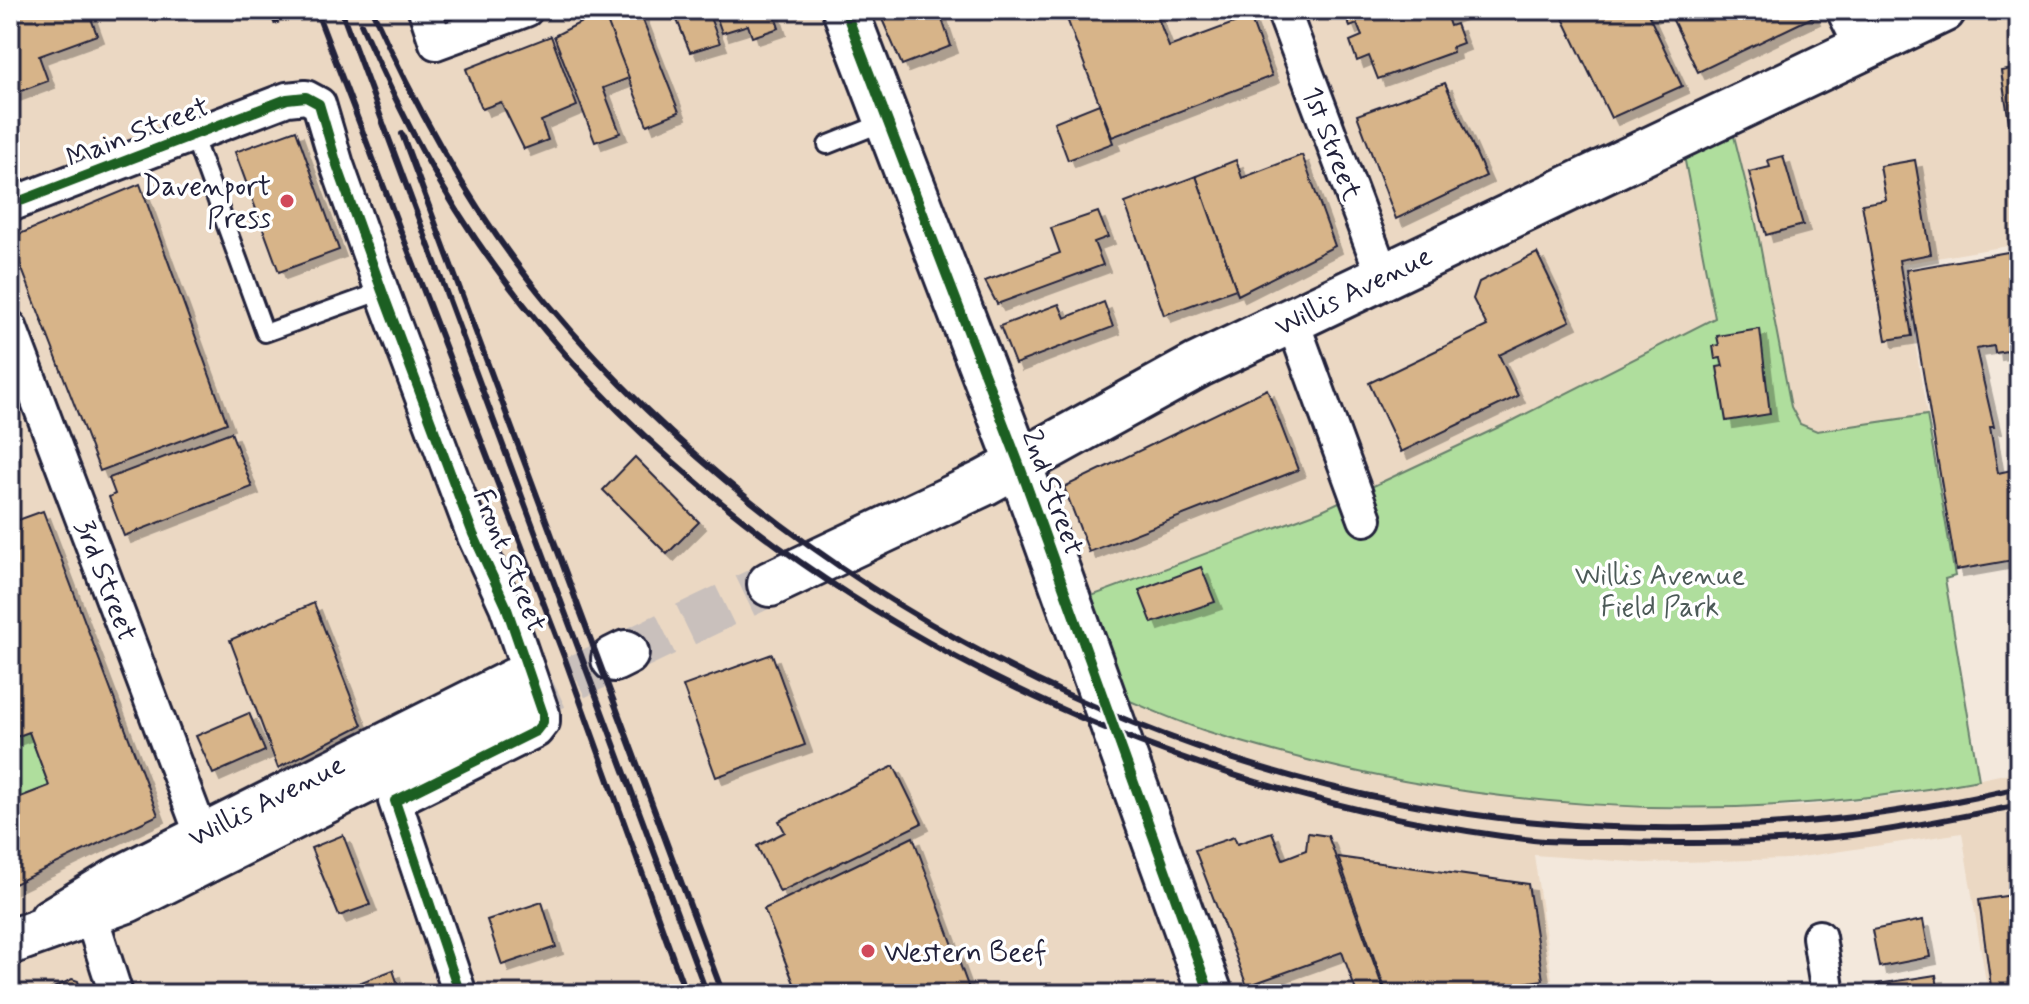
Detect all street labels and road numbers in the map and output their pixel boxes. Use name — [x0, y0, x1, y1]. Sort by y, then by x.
street label: 1st Street — [1292, 81, 1370, 207]
street label: Main Street — [61, 89, 215, 178]
street label: Willis Avenue — [1269, 238, 1439, 346]
street label: 2nd Street — [1012, 425, 1091, 561]
street label: Front Street — [463, 484, 554, 638]
street label: 3rd Street — [65, 515, 145, 647]
street label: Willis Avenue — [183, 747, 351, 857]

